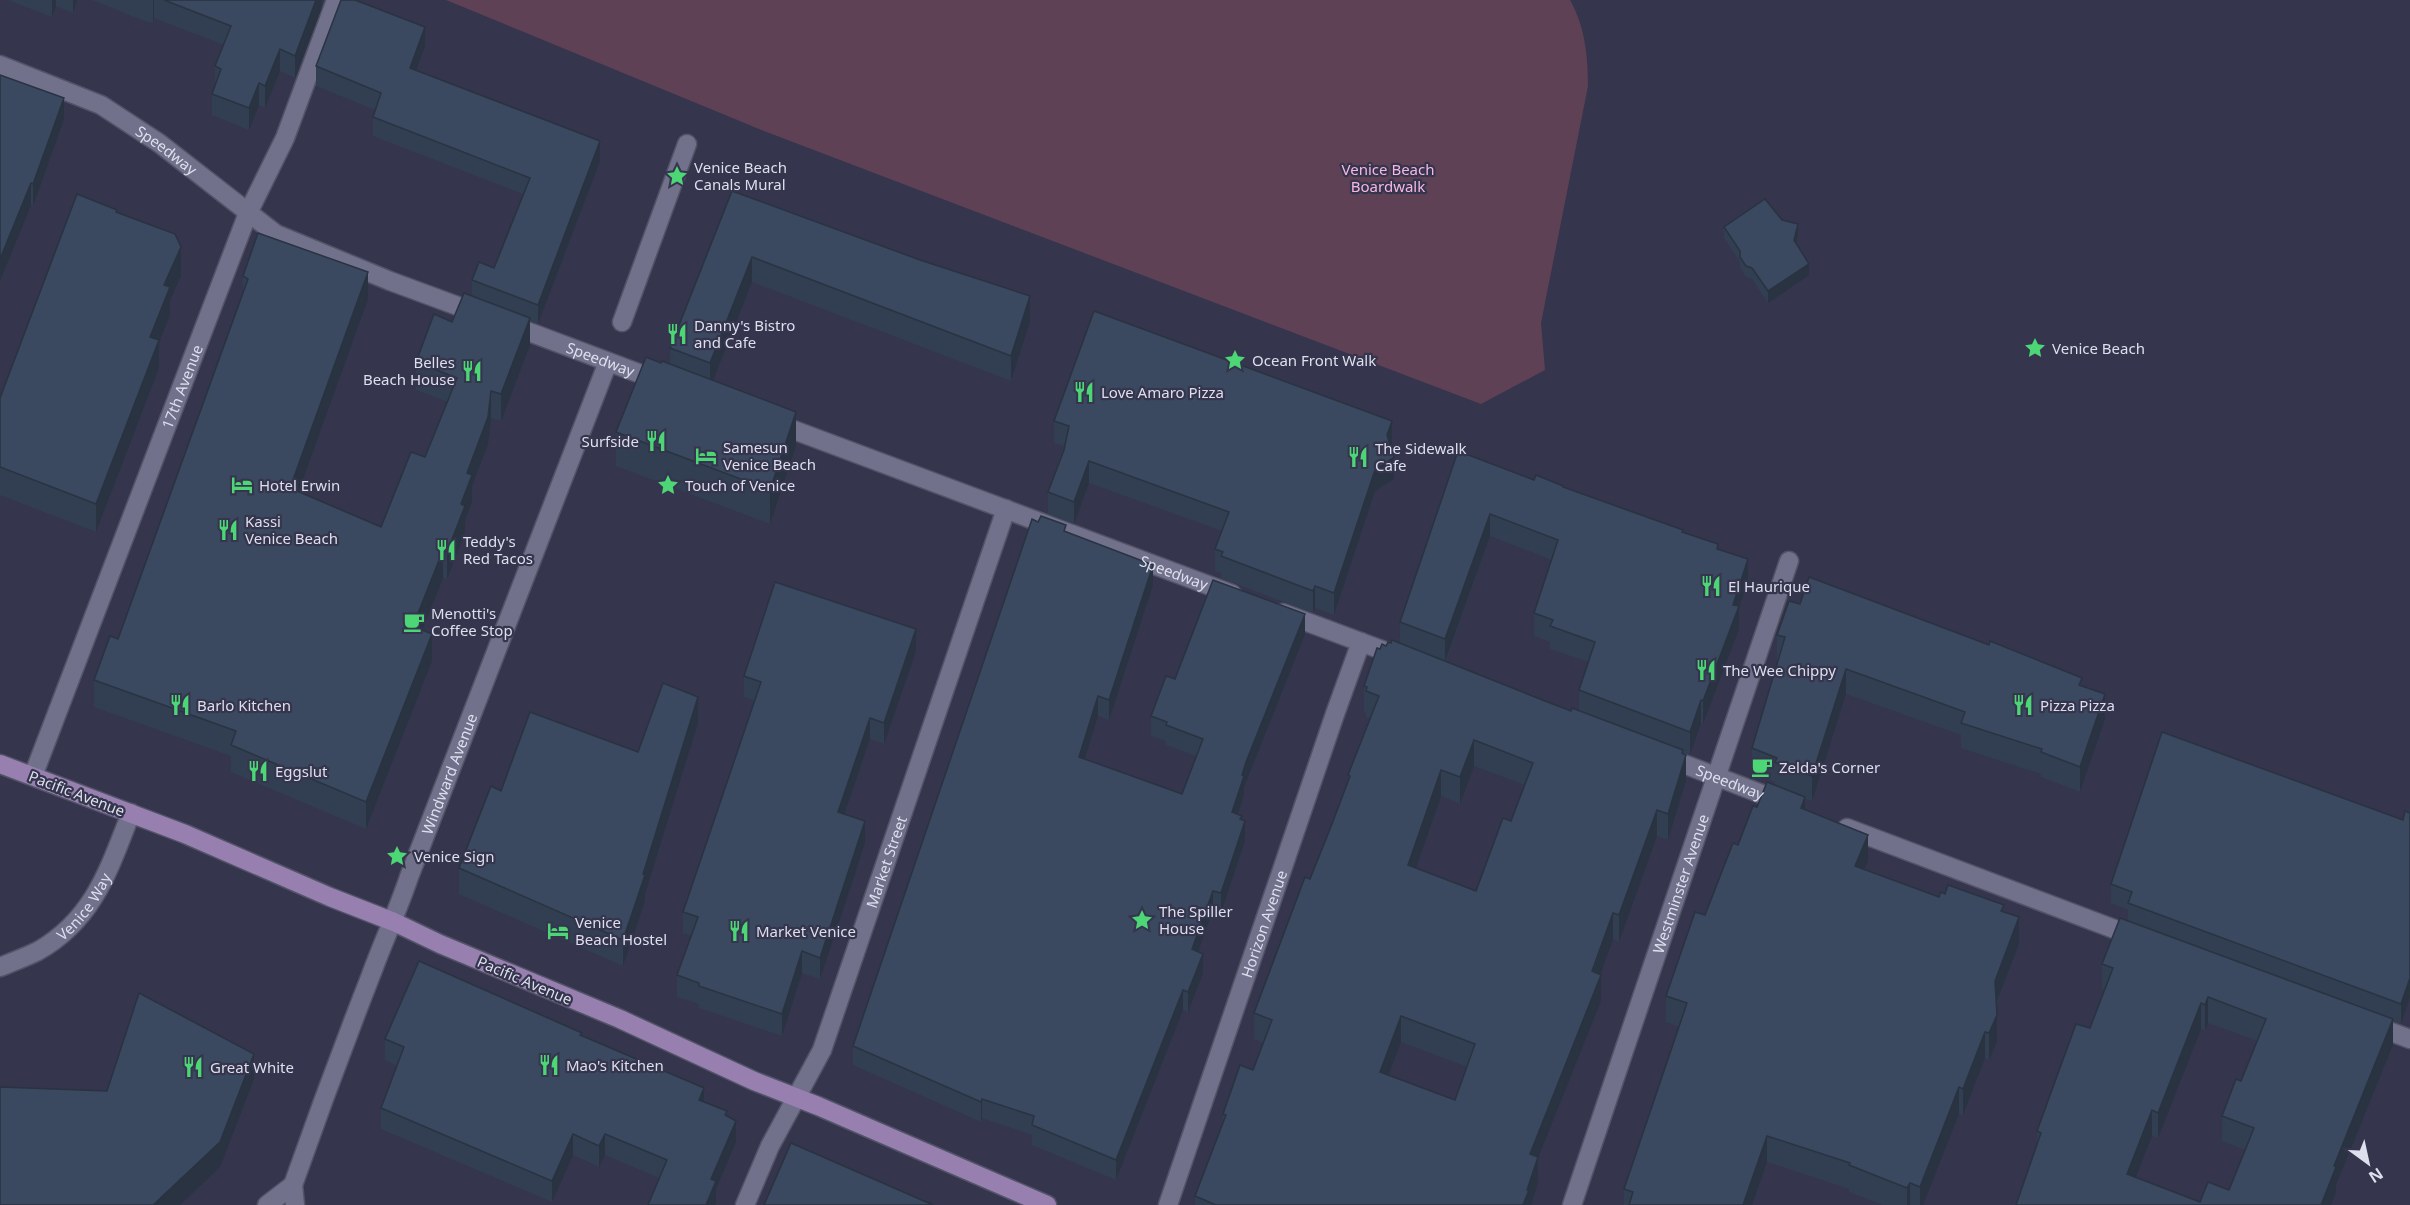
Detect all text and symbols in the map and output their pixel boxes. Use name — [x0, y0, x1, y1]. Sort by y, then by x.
street label: Speedway — [132, 121, 202, 179]
place label: Venice Beach Canals Mural — [694, 157, 787, 194]
park label: Venice Beach Boardwalk — [1342, 159, 1434, 196]
place icon: Venice Beach Canals Mural — [665, 164, 689, 188]
place label: Danny's Bistro and Cafe — [694, 315, 795, 352]
restaurant icon: Danny's Bistro and Cafe — [665, 322, 689, 346]
place icon: Venice Beach — [2023, 336, 2047, 360]
street label: Speedway — [564, 337, 638, 381]
place label: Venice Beach — [2052, 338, 2145, 358]
street label: 17th Avenue — [157, 342, 207, 431]
place icon: Ocean Front Walk — [1223, 348, 1247, 372]
place label: Ocean Front Walk — [1252, 350, 1376, 370]
place label: Belles Beach House — [363, 352, 455, 389]
restaurant icon: Belles Beach House — [460, 359, 484, 383]
restaurant icon: Love Amaro Pizza — [1072, 380, 1096, 404]
place label: Love Amaro Pizza — [1101, 382, 1224, 402]
restaurant icon: Surfside — [644, 429, 668, 453]
place label: Surfside — [581, 431, 639, 451]
place label: Samesun Venice Beach — [723, 437, 816, 474]
place label: The Sidewalk Cafe — [1375, 438, 1467, 475]
hotel icon: Samesun Venice Beach — [694, 444, 718, 468]
restaurant icon: The Sidewalk Cafe — [1346, 445, 1370, 469]
hotel icon: Hotel Erwin — [230, 473, 254, 497]
place icon: Touch of Venice — [656, 473, 680, 497]
place label: Hotel Erwin — [259, 475, 340, 495]
place label: Touch of Venice — [685, 475, 795, 495]
place label: Kassi Venice Beach — [245, 511, 338, 548]
restaurant icon: Kassi Venice Beach — [216, 518, 240, 542]
place label: Teddy's Red Tacos — [463, 531, 533, 568]
restaurant icon: Teddy's Red Tacos — [434, 538, 458, 562]
street label: Speedway — [1137, 550, 1211, 594]
restaurant icon: El Haurique — [1699, 574, 1723, 598]
place label: El Haurique — [1728, 576, 1810, 596]
place label: Menotti's Coffee Stop — [431, 603, 513, 640]
cafe icon: Menotti's Coffee Stop — [402, 610, 426, 634]
restaurant icon: The Wee Chippy — [1694, 658, 1718, 682]
place label: The Wee Chippy — [1723, 660, 1836, 680]
restaurant icon: Barlo Kitchen — [168, 693, 192, 717]
restaurant icon: Pizza Pizza — [2011, 693, 2035, 717]
place label: Barlo Kitchen — [197, 695, 291, 715]
place label: Pizza Pizza — [2040, 695, 2115, 715]
street label: Windward Avenue — [416, 710, 481, 837]
cafe icon: Zelda's Corner — [1750, 755, 1774, 779]
place label: Zelda's Corner — [1779, 757, 1880, 777]
restaurant icon: Eggslut — [246, 759, 270, 783]
street label: Speedway — [1693, 760, 1767, 804]
place label: Eggslut — [275, 761, 328, 781]
street label: Pacific Avenue — [26, 766, 128, 820]
street label: Westminster Avenue — [1647, 811, 1713, 956]
street label: Market Street — [861, 813, 911, 910]
place icon: Venice Sign — [385, 844, 409, 868]
place label: Venice Sign — [414, 846, 494, 866]
street label: Horizon Avenue — [1236, 867, 1291, 980]
street label: Venice Way — [52, 869, 115, 945]
place label: The Spiller House — [1159, 901, 1233, 938]
place icon: The Spiller House — [1130, 908, 1154, 932]
place label: Venice Beach Hostel — [575, 912, 667, 949]
hotel icon: Venice Beach Hostel — [546, 919, 570, 943]
restaurant icon: Market Venice — [727, 919, 751, 943]
place label: Market Venice — [756, 921, 856, 941]
street label: Pacific Avenue — [474, 951, 576, 1009]
restaurant icon: Mao's Kitchen — [537, 1053, 561, 1077]
restaurant icon: Great White — [181, 1055, 205, 1079]
place label: Mao's Kitchen — [566, 1055, 664, 1075]
place label: Great White — [210, 1057, 294, 1077]
north arrow — [2338, 1133, 2398, 1193]
text: N — [2365, 1163, 2388, 1188]

